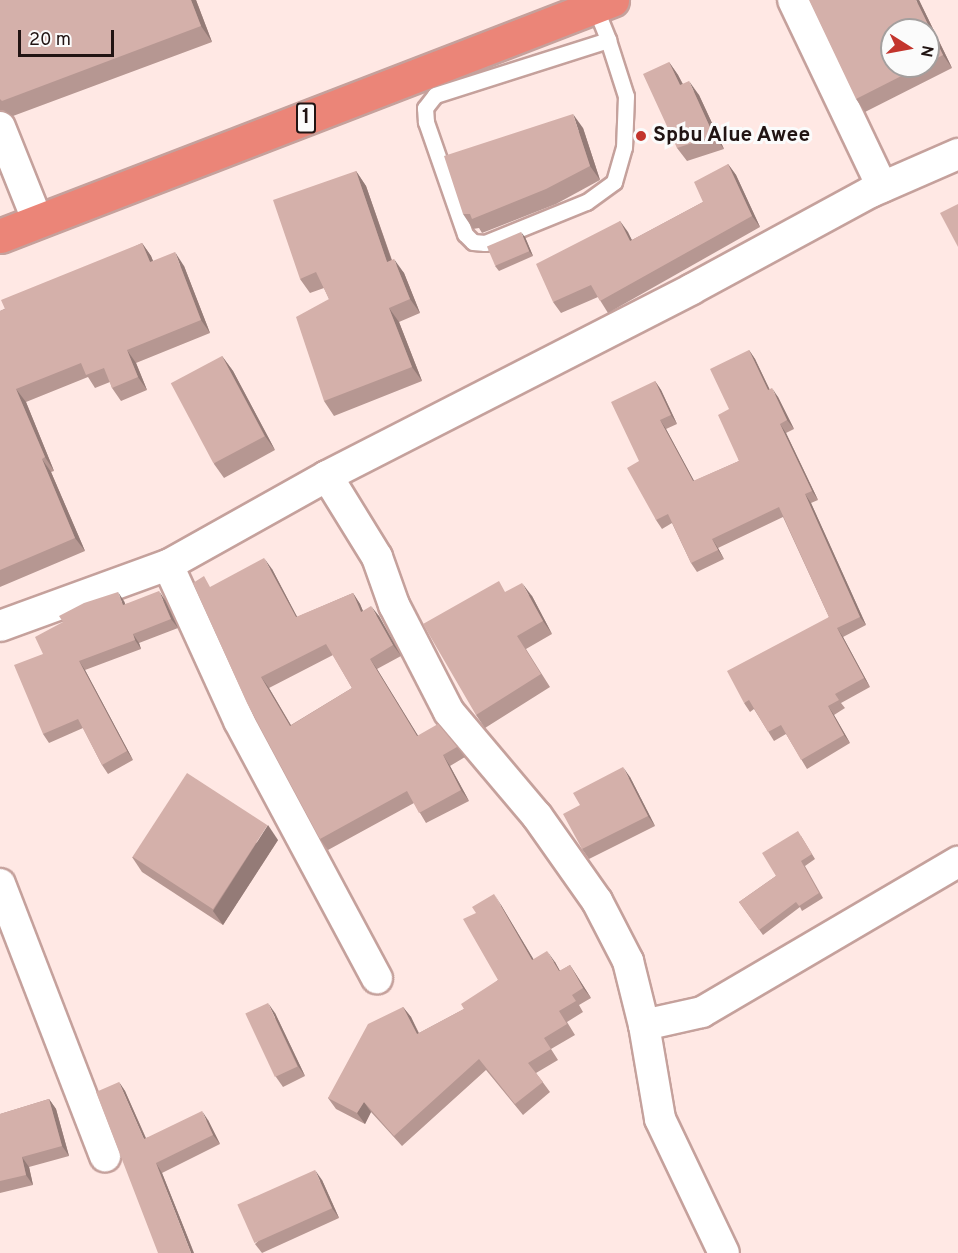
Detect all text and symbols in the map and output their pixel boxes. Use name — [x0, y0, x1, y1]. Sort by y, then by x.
scale bar — [21, 18, 117, 56]
north arrow — [880, 18, 940, 78]
text: 20 m — [29, 29, 71, 52]
text: N — [915, 44, 937, 59]
road number: 1 — [296, 101, 316, 135]
place label: Spbu Alue Awee — [653, 123, 812, 149]
marker: Spbu Alue Awee — [634, 129, 648, 143]

